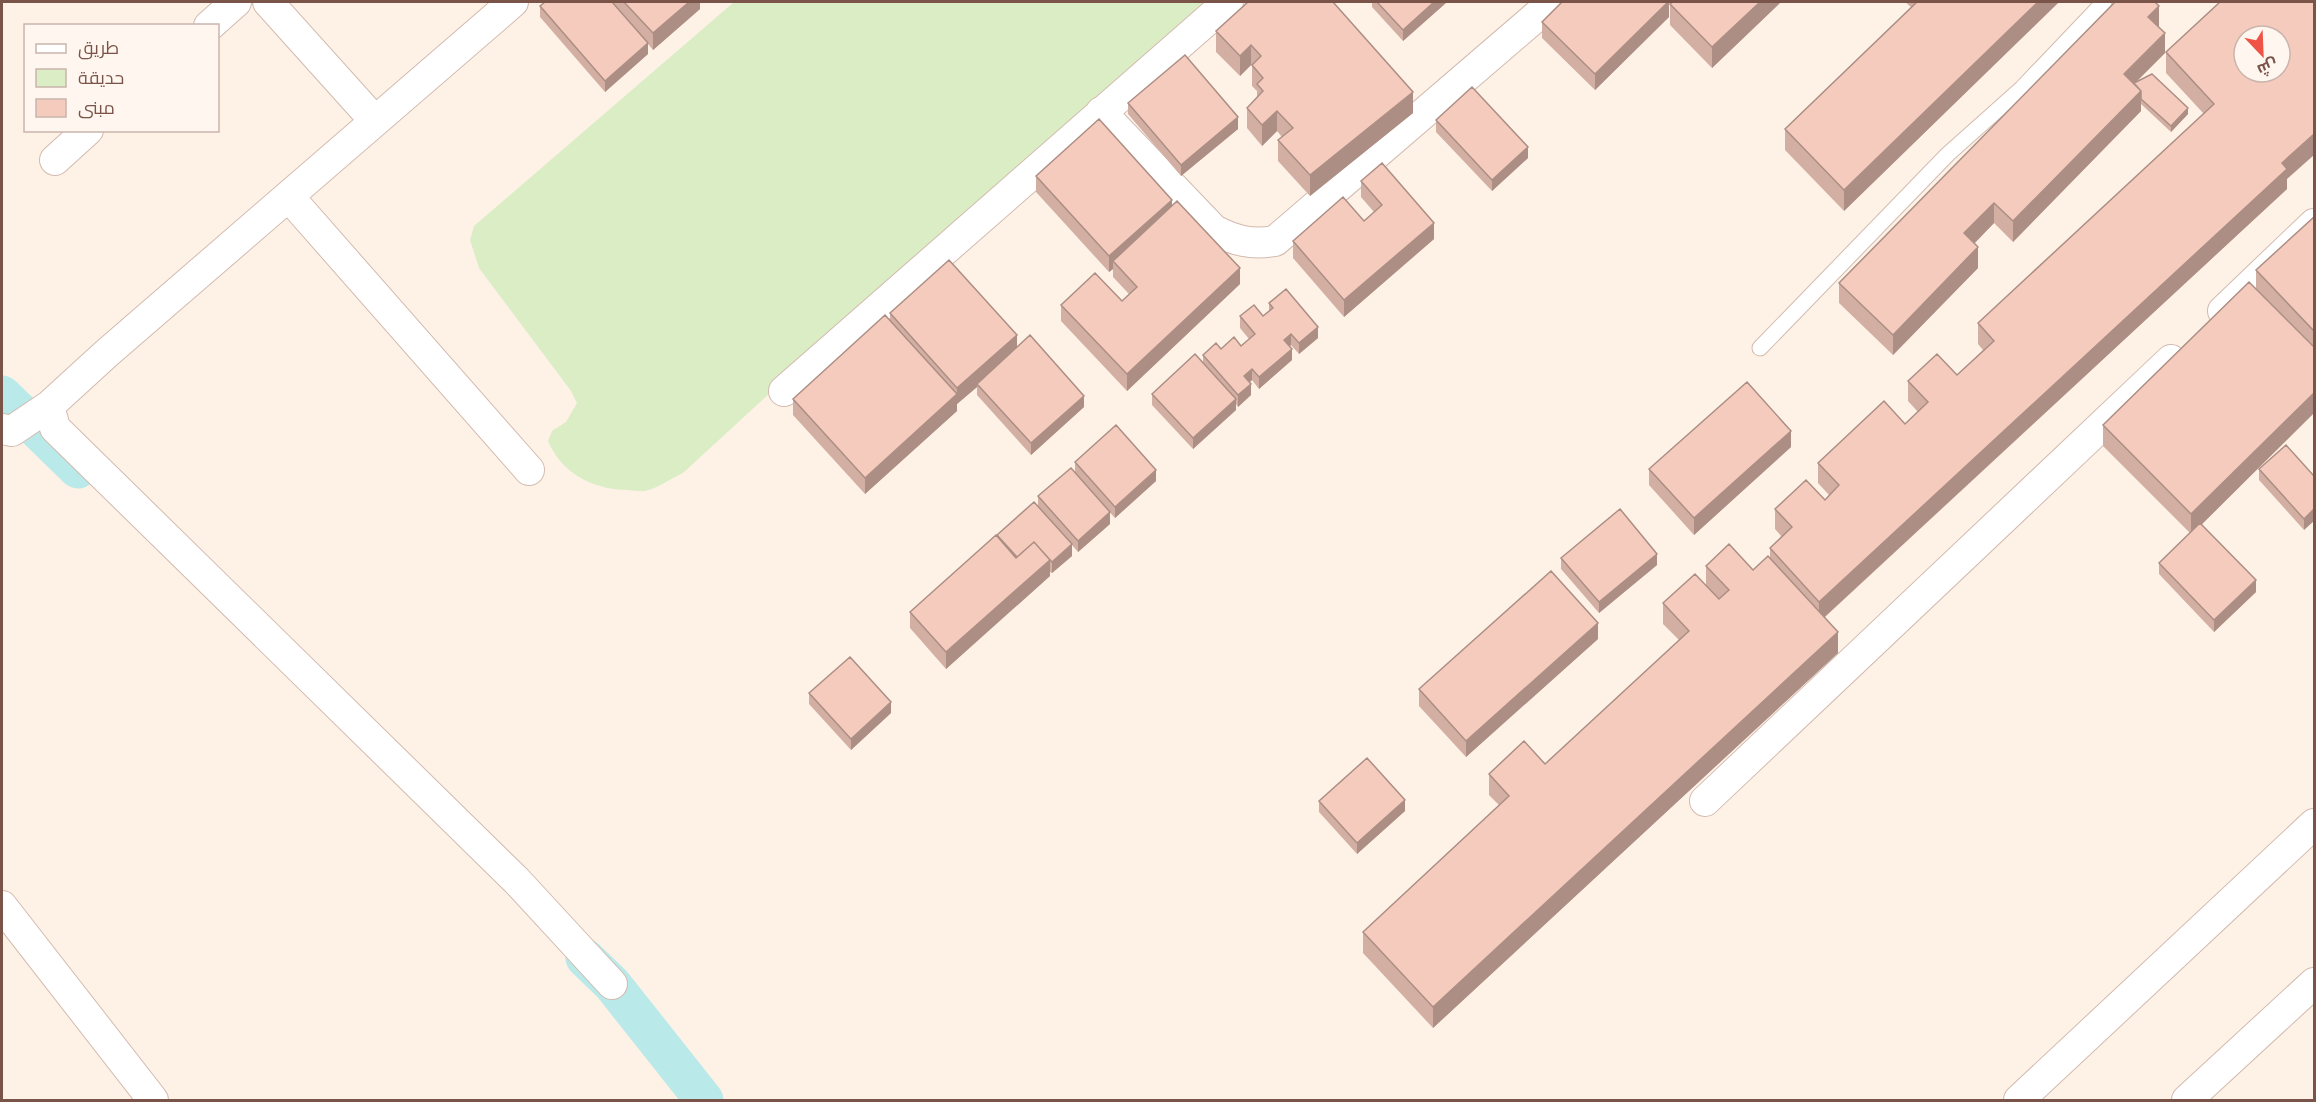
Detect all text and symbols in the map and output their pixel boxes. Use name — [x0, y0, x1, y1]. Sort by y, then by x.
legend — [24, 24, 219, 132]
north arrow — [2232, 24, 2292, 84]
text: طريق — [78, 38, 119, 61]
text: ش — [2254, 53, 2280, 79]
text: حديقة — [78, 68, 124, 91]
text: مبنى — [78, 98, 115, 121]

